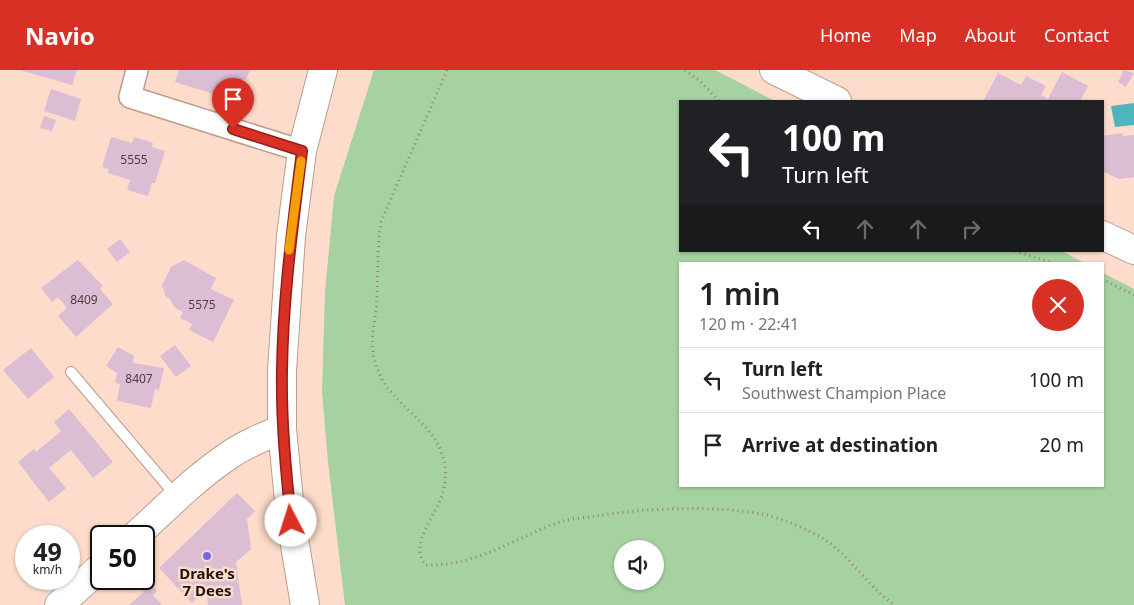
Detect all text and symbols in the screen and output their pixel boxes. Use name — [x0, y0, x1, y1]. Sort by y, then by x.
text: Navio — [25, 19, 95, 52]
text: Home — [820, 23, 871, 47]
text: Map — [899, 23, 937, 47]
text: About — [965, 23, 1016, 47]
text: Contact — [1044, 23, 1109, 47]
pin — [212, 78, 254, 129]
icon: arrive — [219, 85, 247, 113]
text: 100 m — [782, 114, 885, 161]
icon: left — [699, 120, 764, 185]
house number: 5555 — [120, 151, 148, 168]
text: Turn left — [782, 159, 869, 189]
icon: left — [798, 215, 826, 243]
icon: ahead — [851, 215, 879, 243]
icon: ahead — [904, 215, 932, 243]
icon: right — [957, 215, 985, 243]
text: 1 min — [699, 273, 780, 314]
button: close — [1032, 279, 1084, 331]
house number: 8409 — [70, 291, 98, 308]
house number: 5575 — [188, 296, 216, 313]
text: 120 m · 22:41 — [699, 313, 799, 335]
text: Turn left — [742, 356, 823, 382]
icon: left — [699, 366, 727, 394]
text: 100 m — [1029, 367, 1084, 393]
house number: 8407 — [125, 370, 153, 387]
text: Southwest Champion Place — [742, 382, 946, 404]
icon: arrive — [699, 431, 727, 459]
text: Arrive at destination — [742, 432, 938, 458]
text: 20 m — [1040, 432, 1084, 458]
position arrow — [264, 494, 316, 546]
speed limit sign: 50 — [90, 525, 155, 590]
text: 49 — [33, 534, 62, 568]
map controls — [614, 540, 664, 590]
button: sound — [614, 540, 664, 590]
marker: Drake's 7 Dees — [201, 550, 213, 562]
text: km/h — [33, 561, 62, 578]
place label: Drake's 7 Dees — [179, 563, 235, 600]

